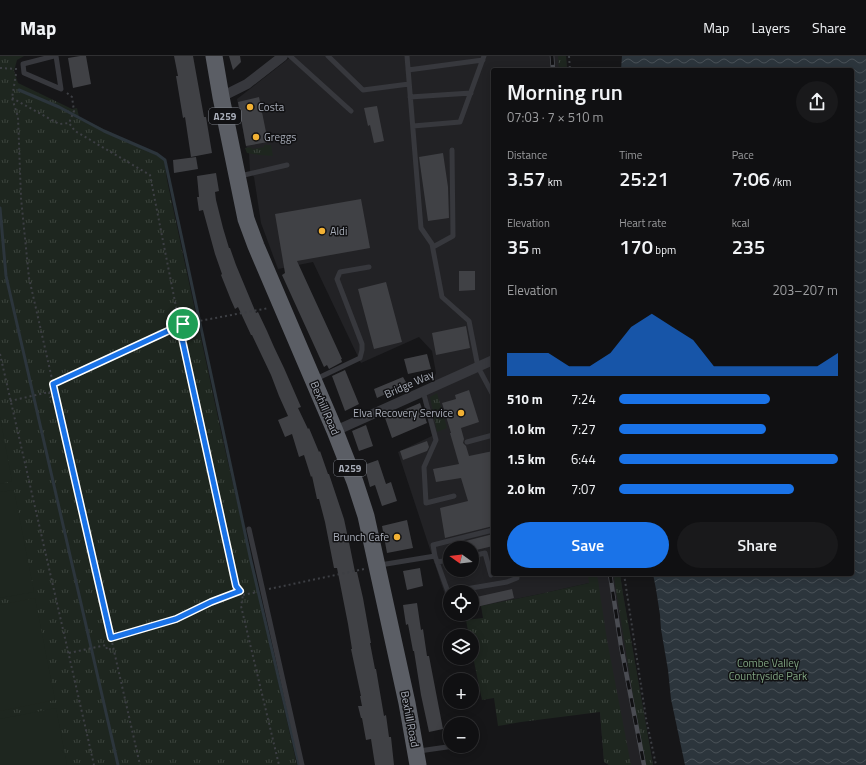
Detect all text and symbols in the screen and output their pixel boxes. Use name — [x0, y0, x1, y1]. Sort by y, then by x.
text: Map — [20, 13, 56, 42]
text: Map — [703, 17, 729, 38]
text: Layers — [751, 17, 790, 38]
text: Share — [812, 17, 846, 38]
text: Morning run — [507, 75, 623, 109]
button: share — [796, 81, 838, 123]
place label: Costa — [258, 99, 285, 115]
marker: Costa — [245, 102, 255, 112]
text: 07:03 · 7 × 510 m — [507, 107, 603, 127]
road number: A259 — [209, 108, 241, 124]
place label: Greggs — [264, 129, 296, 145]
marker: Greggs — [251, 132, 261, 142]
text: Distance — [507, 147, 547, 163]
text: Time — [619, 147, 642, 163]
text: Pace — [732, 147, 754, 163]
text: 3.57 — [507, 163, 545, 194]
text: 25:21 — [619, 163, 669, 194]
text: 7:06 — [732, 163, 770, 194]
text: km — [545, 174, 562, 190]
text: /km — [770, 174, 791, 190]
text: Elevation — [507, 215, 550, 231]
text: Heart rate — [619, 215, 667, 231]
text: kcal — [732, 215, 750, 231]
place label: Aldi — [330, 223, 347, 239]
marker: Aldi — [317, 226, 327, 236]
text: 35 — [507, 231, 529, 262]
text: 170 — [619, 231, 653, 262]
text: 235 — [732, 231, 765, 262]
text: m — [529, 242, 541, 258]
text: bpm — [653, 242, 676, 258]
text: Elevation — [507, 280, 558, 300]
text: 203–207 m — [772, 280, 838, 300]
pin — [166, 307, 200, 341]
icon: arrive — [172, 313, 194, 335]
street label: Bridge Way — [382, 366, 437, 402]
street label: Bexhill Road — [307, 379, 344, 437]
text: 510 m — [507, 389, 543, 409]
text: 7:24 — [571, 389, 596, 409]
place label: Elva Recovery Service — [353, 405, 453, 421]
marker: Elva Recovery Service — [456, 408, 466, 418]
text: 1.0 km — [507, 419, 545, 439]
text: 7:27 — [571, 419, 596, 439]
text: 1.5 km — [507, 449, 545, 469]
text: 6:44 — [571, 449, 596, 469]
road number: A259 — [334, 460, 366, 476]
text: 2.0 km — [507, 479, 545, 499]
text: 7:07 — [571, 479, 596, 499]
button: Save — [507, 522, 669, 568]
button: Share — [677, 522, 838, 568]
place label: Brunch Cafe — [333, 529, 389, 545]
marker: Brunch Cafe — [392, 532, 402, 542]
north arrow — [443, 541, 479, 577]
map controls — [443, 541, 479, 753]
button: locate — [443, 585, 479, 621]
button: layers — [443, 629, 479, 665]
park label: Combe Valley Countryside Park — [729, 655, 808, 684]
button: + — [443, 673, 479, 709]
street label: Bexhill Road — [397, 690, 423, 749]
button: − — [443, 717, 479, 753]

